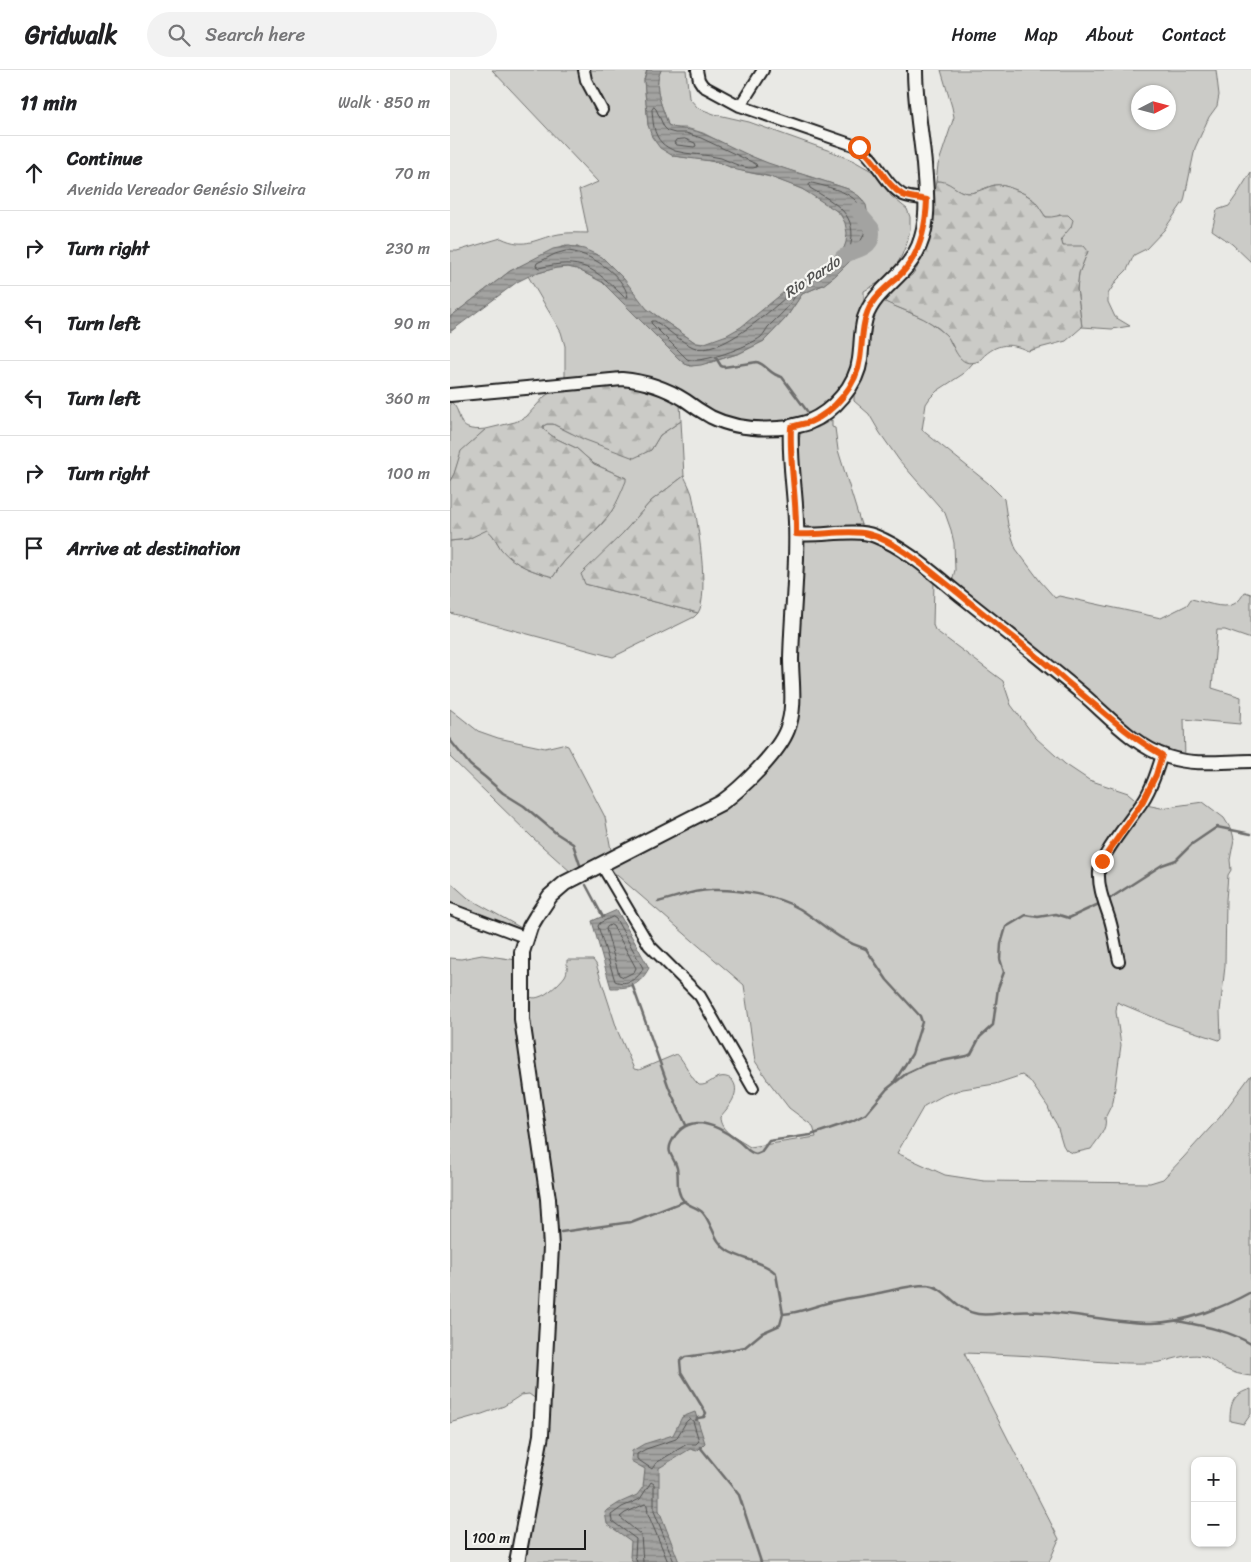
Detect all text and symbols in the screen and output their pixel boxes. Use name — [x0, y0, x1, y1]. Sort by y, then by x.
search box — [147, 12, 497, 57]
text: Gridwalk — [25, 14, 117, 56]
text: Search here — [205, 18, 305, 51]
text: Home — [952, 19, 997, 51]
text: Map — [1025, 19, 1058, 51]
text: About — [1086, 19, 1134, 51]
text: Contact — [1162, 19, 1226, 51]
icon: search — [165, 21, 193, 49]
text: 11 min — [20, 84, 77, 122]
north arrow — [1131, 85, 1176, 130]
text: Walk · 850 m — [338, 88, 430, 117]
route start — [848, 136, 871, 159]
text: Continue — [67, 142, 143, 175]
icon: ahead — [20, 159, 48, 187]
text: 70 m — [394, 159, 430, 188]
text: Avenida Vereador Genésio Silveira — [67, 175, 306, 204]
text: Turn right — [67, 232, 149, 265]
icon: right — [20, 234, 48, 262]
text: 230 m — [385, 234, 430, 263]
water label: Rio Pardo — [779, 248, 847, 305]
text: Turn left — [67, 307, 140, 340]
icon: left — [20, 309, 48, 337]
text: 90 m — [394, 309, 430, 338]
text: Turn left — [67, 382, 140, 415]
icon: left — [20, 384, 48, 412]
text: 360 m — [386, 384, 430, 413]
text: Turn right — [67, 457, 149, 490]
icon: right — [20, 459, 48, 487]
text: 100 m — [386, 459, 430, 488]
text: Arrive at destination — [67, 532, 240, 565]
icon: arrive — [20, 534, 48, 562]
route end — [1091, 850, 1114, 873]
map controls — [1191, 1457, 1236, 1547]
button: + — [1191, 1457, 1236, 1502]
button: − — [1191, 1502, 1236, 1547]
text: 100 m — [472, 1526, 510, 1551]
scale bar — [465, 1527, 586, 1550]

